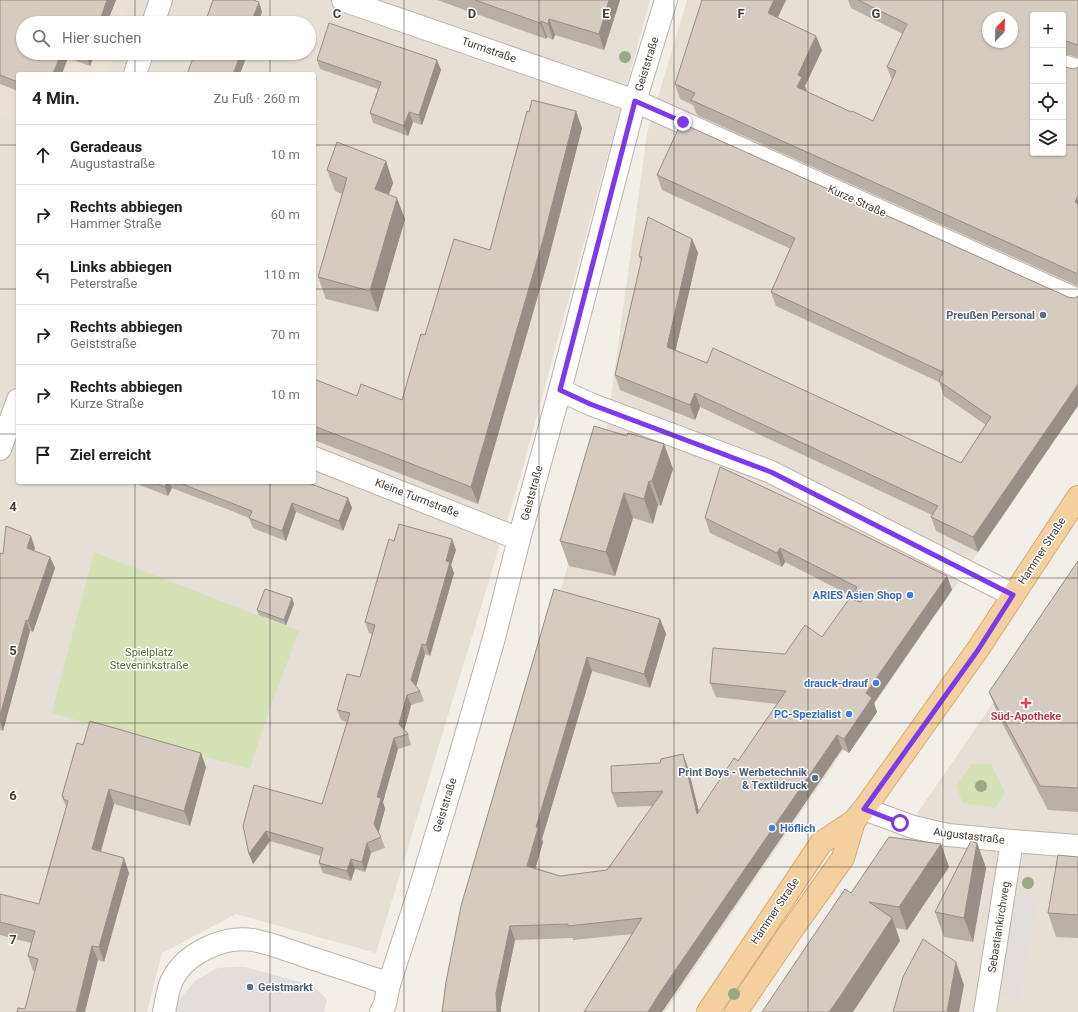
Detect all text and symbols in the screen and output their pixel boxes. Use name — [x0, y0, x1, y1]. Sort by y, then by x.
text: C — [333, 6, 342, 21]
text: D — [468, 6, 476, 21]
text: E — [602, 6, 610, 21]
text: F — [737, 6, 745, 21]
text: G — [872, 6, 881, 21]
north arrow — [982, 12, 1018, 48]
map controls — [1030, 12, 1066, 156]
button: + — [1030, 12, 1066, 48]
search box — [16, 16, 316, 60]
icon: search — [30, 27, 52, 49]
text: Hier suchen — [62, 29, 141, 47]
street label: Turmstraße — [460, 35, 518, 65]
street label: Geiststraße — [633, 35, 662, 93]
button: − — [1030, 48, 1066, 84]
button: locate — [1030, 84, 1066, 120]
text: 4 Min. — [32, 88, 80, 108]
text: Zu Fuß · 260 m — [214, 91, 300, 106]
route end — [674, 113, 692, 131]
button: layers — [1030, 120, 1066, 156]
text: Geradeaus — [70, 138, 142, 156]
icon: ahead — [32, 144, 54, 166]
text: 10 m — [271, 147, 300, 162]
text: Augustastraße — [70, 156, 155, 171]
street label: Kurze Straße — [826, 182, 888, 220]
text: Rechts abbiegen — [70, 198, 183, 216]
icon: right — [32, 204, 54, 226]
text: 60 m — [271, 207, 300, 222]
text: Hammer Straße — [70, 216, 162, 231]
text: Links abbiegen — [70, 258, 172, 276]
icon: left — [32, 264, 54, 286]
text: 110 m — [263, 267, 300, 282]
text: Peterstraße — [70, 276, 137, 291]
place label: Preußen Personal — [946, 309, 1035, 322]
marker: Preußen Personal — [1038, 310, 1048, 320]
text: Rechts abbiegen — [70, 318, 183, 336]
icon: right — [32, 324, 54, 346]
text: 70 m — [271, 327, 300, 342]
text: Geiststraße — [70, 336, 137, 351]
text: Rechts abbiegen — [70, 378, 183, 396]
icon: right — [32, 384, 54, 406]
text: 10 m — [271, 387, 300, 402]
text: Kurze Straße — [70, 396, 144, 411]
icon: arrive — [32, 444, 54, 466]
text: Ziel erreicht — [70, 446, 151, 464]
street label: Geiststraße — [518, 464, 546, 522]
street label: Kleine Turmstraße — [373, 476, 461, 520]
text: 4 — [9, 499, 17, 514]
street label: Hammer Straße — [1015, 515, 1069, 587]
place label: ARIES Asien Shop — [813, 589, 902, 602]
marker: ARIES Asien Shop — [905, 590, 915, 600]
text: 5 — [9, 643, 17, 658]
park label: Spielplatz Steveninkstraße — [110, 646, 188, 672]
place label: drauck-drauf — [804, 677, 868, 690]
marker: drauck-drauf — [871, 678, 881, 688]
marker: Süd-Apotheke — [1021, 698, 1031, 708]
place label: PC-Spezialist — [774, 708, 841, 721]
marker: PC-Spezialist — [844, 709, 854, 719]
place label: Süd-Apotheke — [991, 710, 1061, 723]
place label: Print Boys - Werbetechnik & Textildruck — [678, 766, 807, 792]
marker: Print Boys - Werbetechnik & Textildruck — [810, 773, 820, 783]
street label: Geiststraße — [431, 776, 460, 834]
text: 6 — [9, 788, 17, 803]
route start — [891, 814, 909, 832]
place label: Höflich — [780, 822, 816, 835]
marker: Höflich — [767, 823, 777, 833]
street label: Augustastraße — [933, 825, 1006, 847]
street label: Hammer Straße — [748, 875, 802, 947]
street label: Sebastiankirchweg — [985, 880, 1013, 974]
text: 7 — [9, 932, 17, 947]
place label: Geistmarkt — [258, 981, 313, 994]
marker: Geistmarkt — [245, 982, 255, 992]

